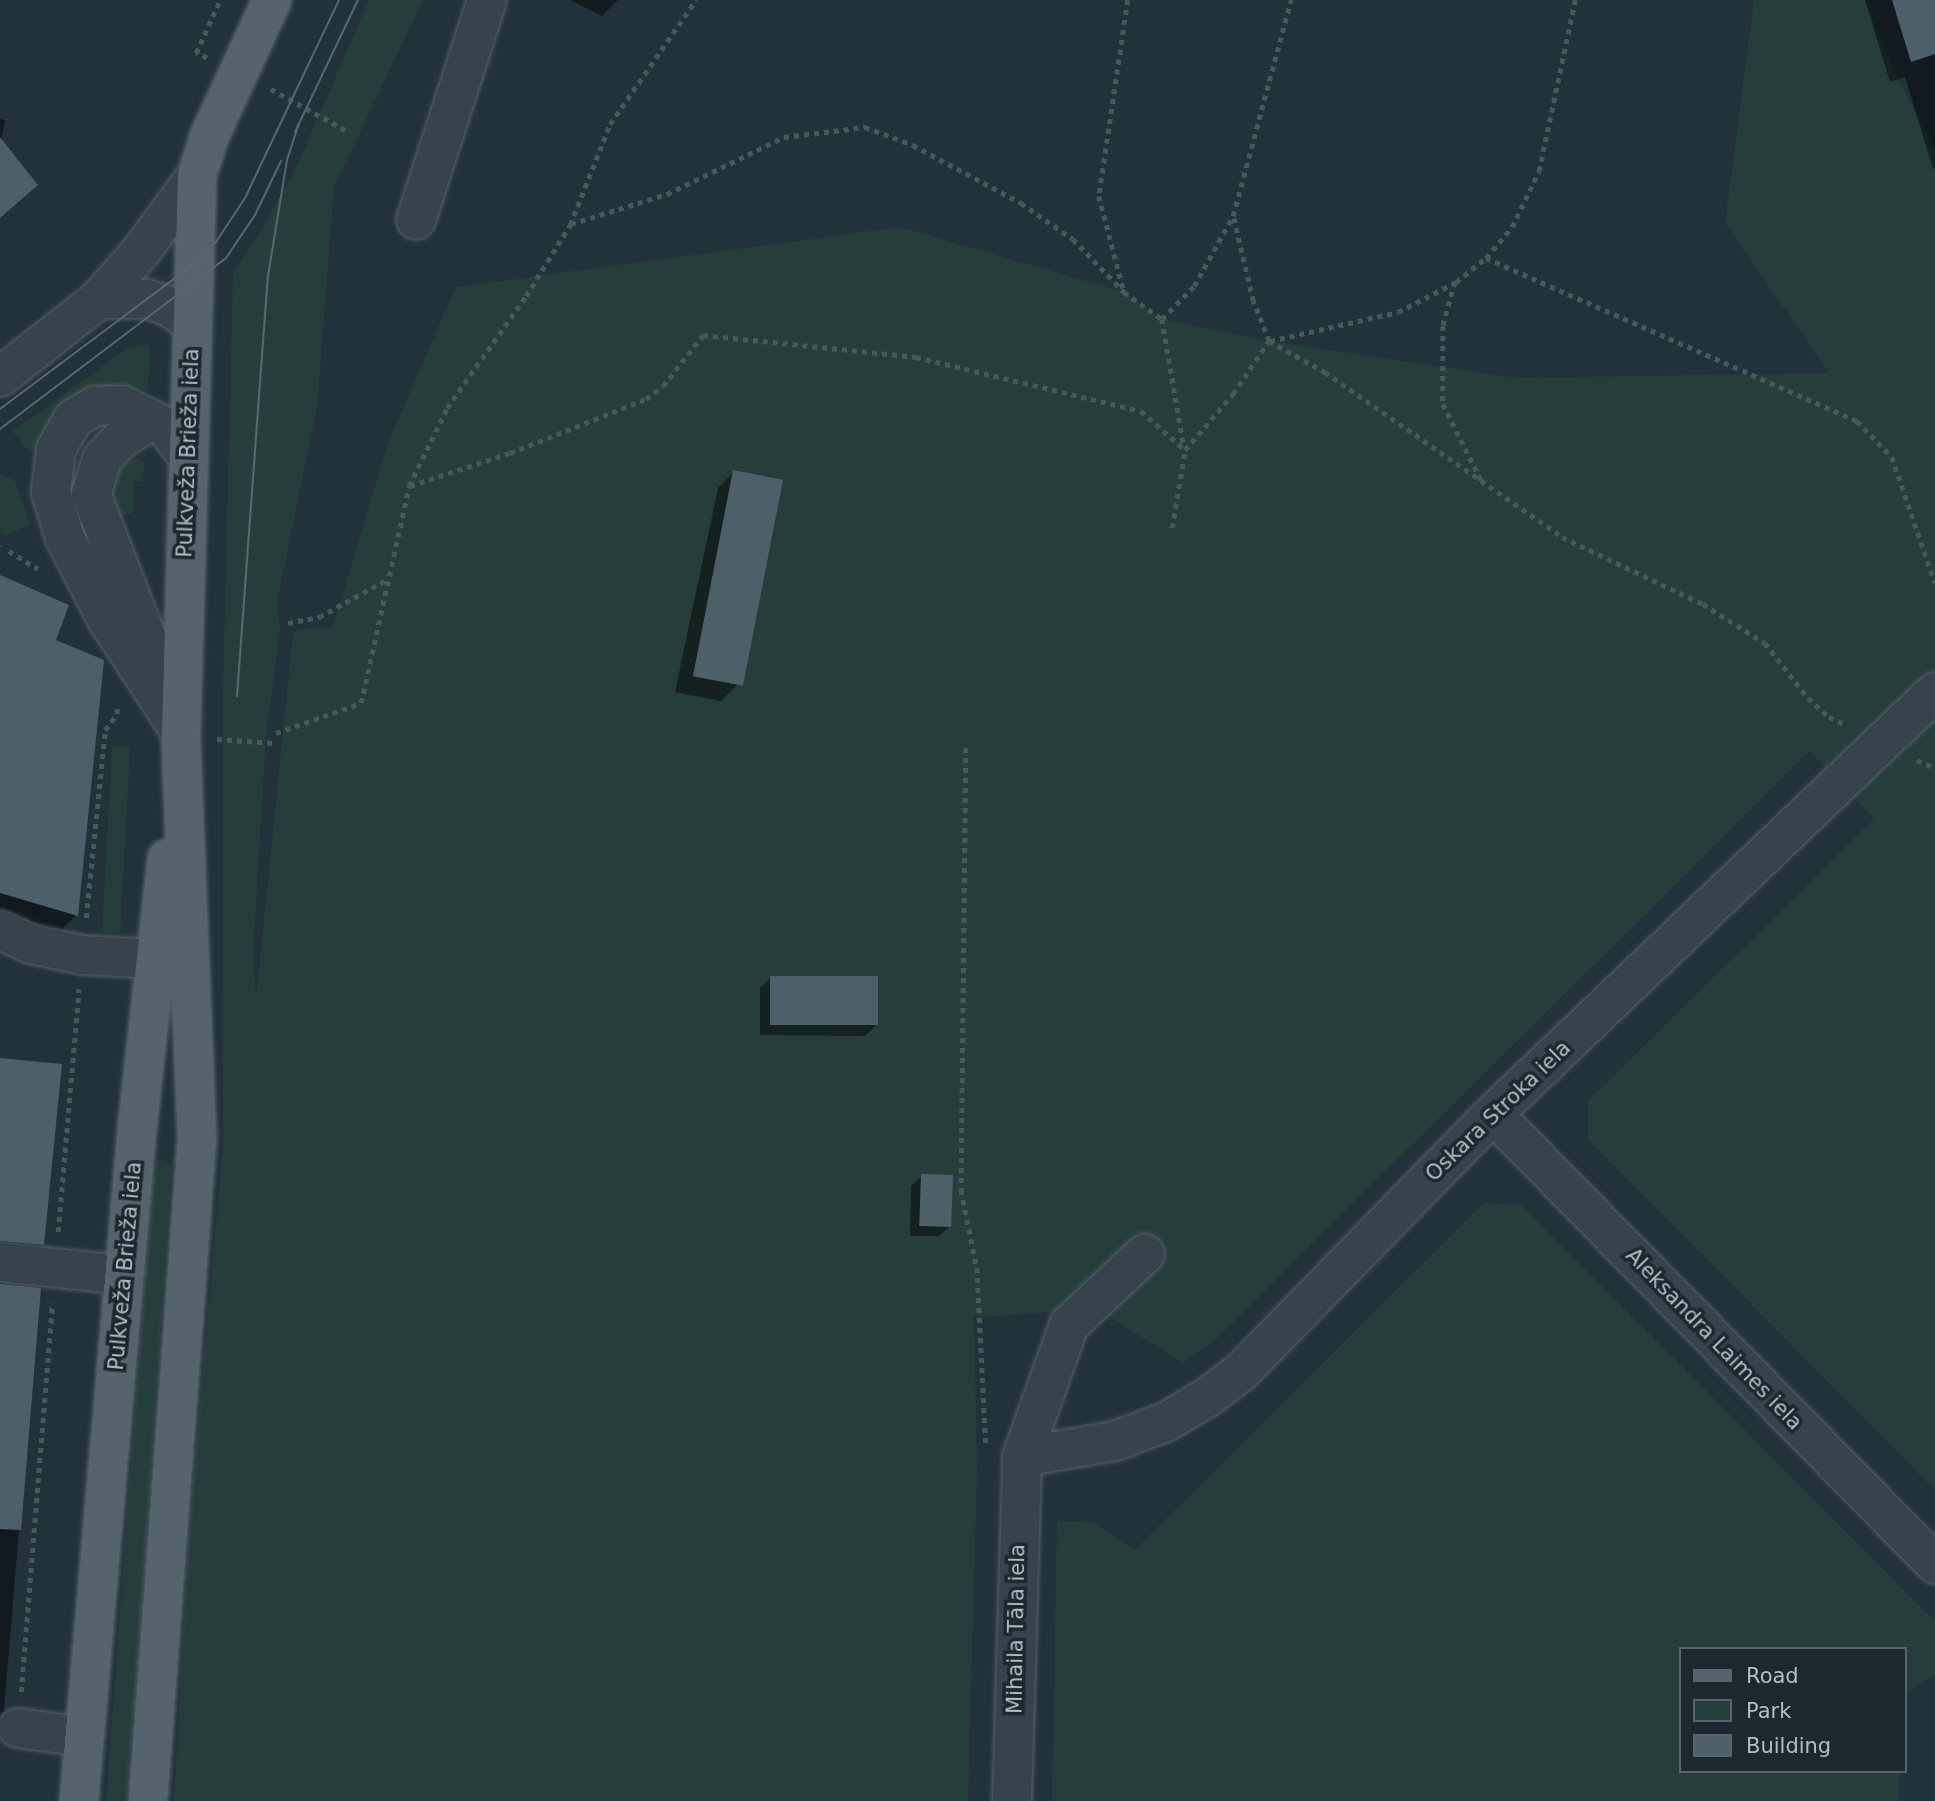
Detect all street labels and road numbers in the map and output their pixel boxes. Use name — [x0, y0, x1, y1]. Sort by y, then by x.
street label: Pulkveža Brieža iela — [172, 348, 204, 558]
street label: Oskara Stroka iela — [1420, 1035, 1576, 1187]
street label: Pulkveža Brieža iela — [103, 1161, 147, 1371]
street label: Aleksandra Laimes iela — [1621, 1243, 1807, 1435]
street label: Mihaila Tāla iela — [1002, 1544, 1030, 1714]

